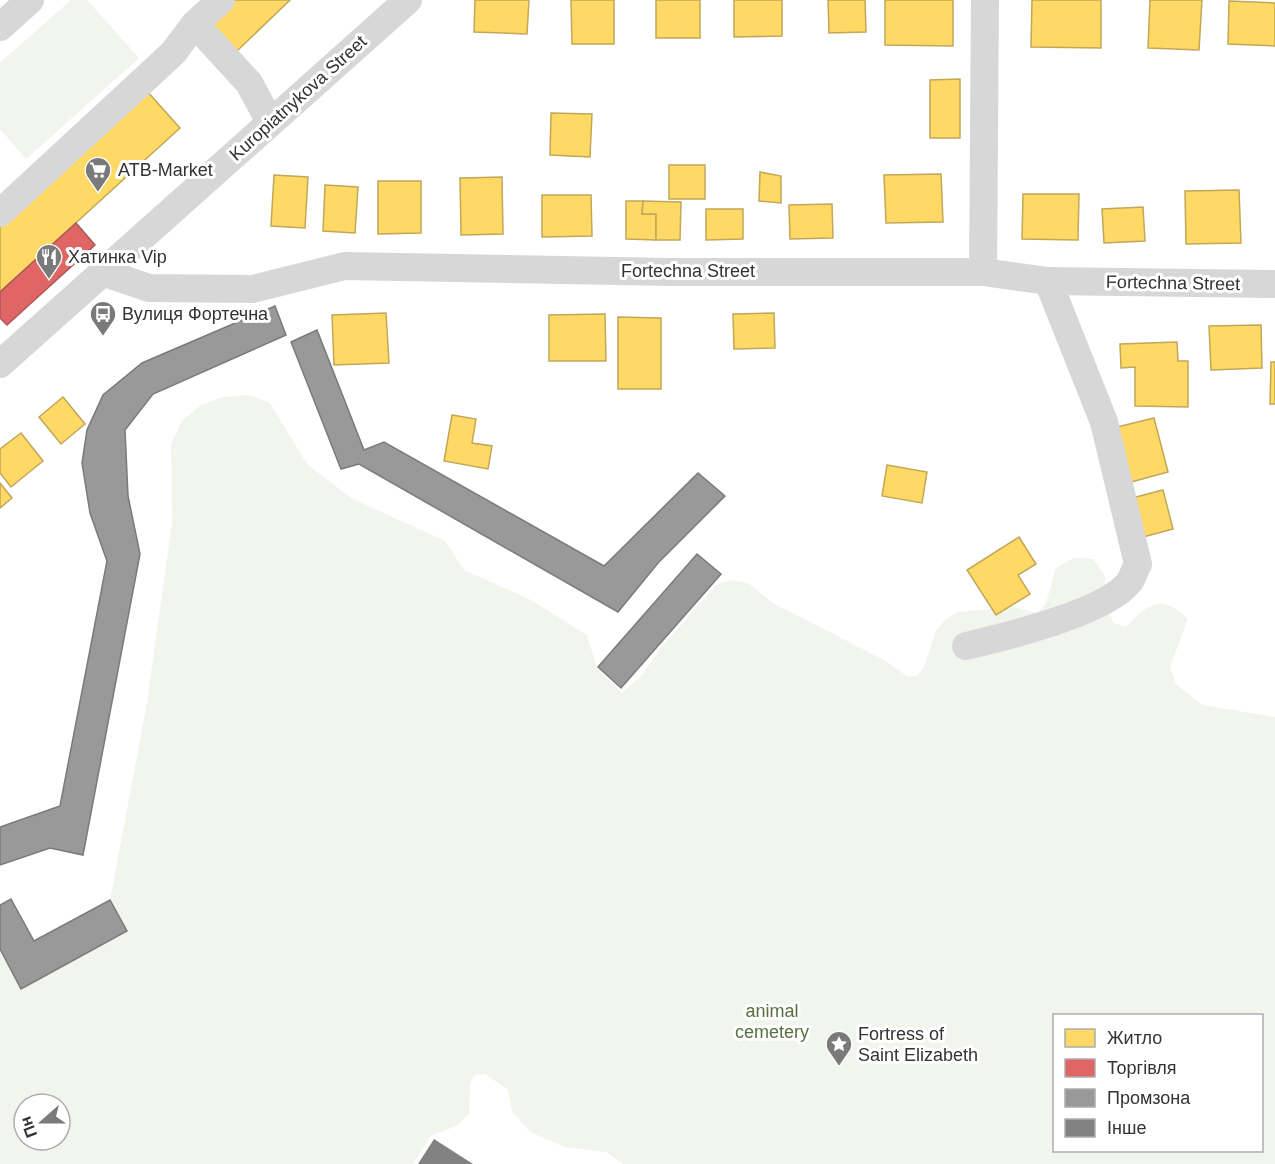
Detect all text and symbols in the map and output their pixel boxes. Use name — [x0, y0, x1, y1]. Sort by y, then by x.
street label: Kuropiatnykova Street — [225, 31, 371, 165]
supermarket icon: ATB-Market — [83, 155, 113, 193]
place label: ATB-Market — [118, 160, 213, 180]
restaurant icon: Хатинка Vip — [34, 242, 64, 280]
place label: Хатинка Vip — [68, 247, 167, 267]
street label: Fortechna Street — [621, 261, 755, 281]
street label: Fortechna Street — [1106, 272, 1240, 294]
bus stop icon: Вулиця Фортечна — [88, 299, 118, 337]
place label: Вулиця Фортечна — [122, 304, 269, 324]
park label: animal cemetery — [735, 1001, 809, 1042]
legend — [1053, 1014, 1263, 1152]
place label: Fortress of Saint Elizabeth — [858, 1024, 978, 1065]
text: Житло — [1107, 1028, 1162, 1048]
place icon: Fortress of Saint Elizabeth — [824, 1029, 854, 1067]
text: Торгівля — [1107, 1058, 1177, 1078]
text: Промзона — [1107, 1088, 1191, 1108]
north arrow — [12, 1092, 72, 1152]
text: Пн — [17, 1114, 40, 1140]
text: Інше — [1107, 1118, 1146, 1138]

